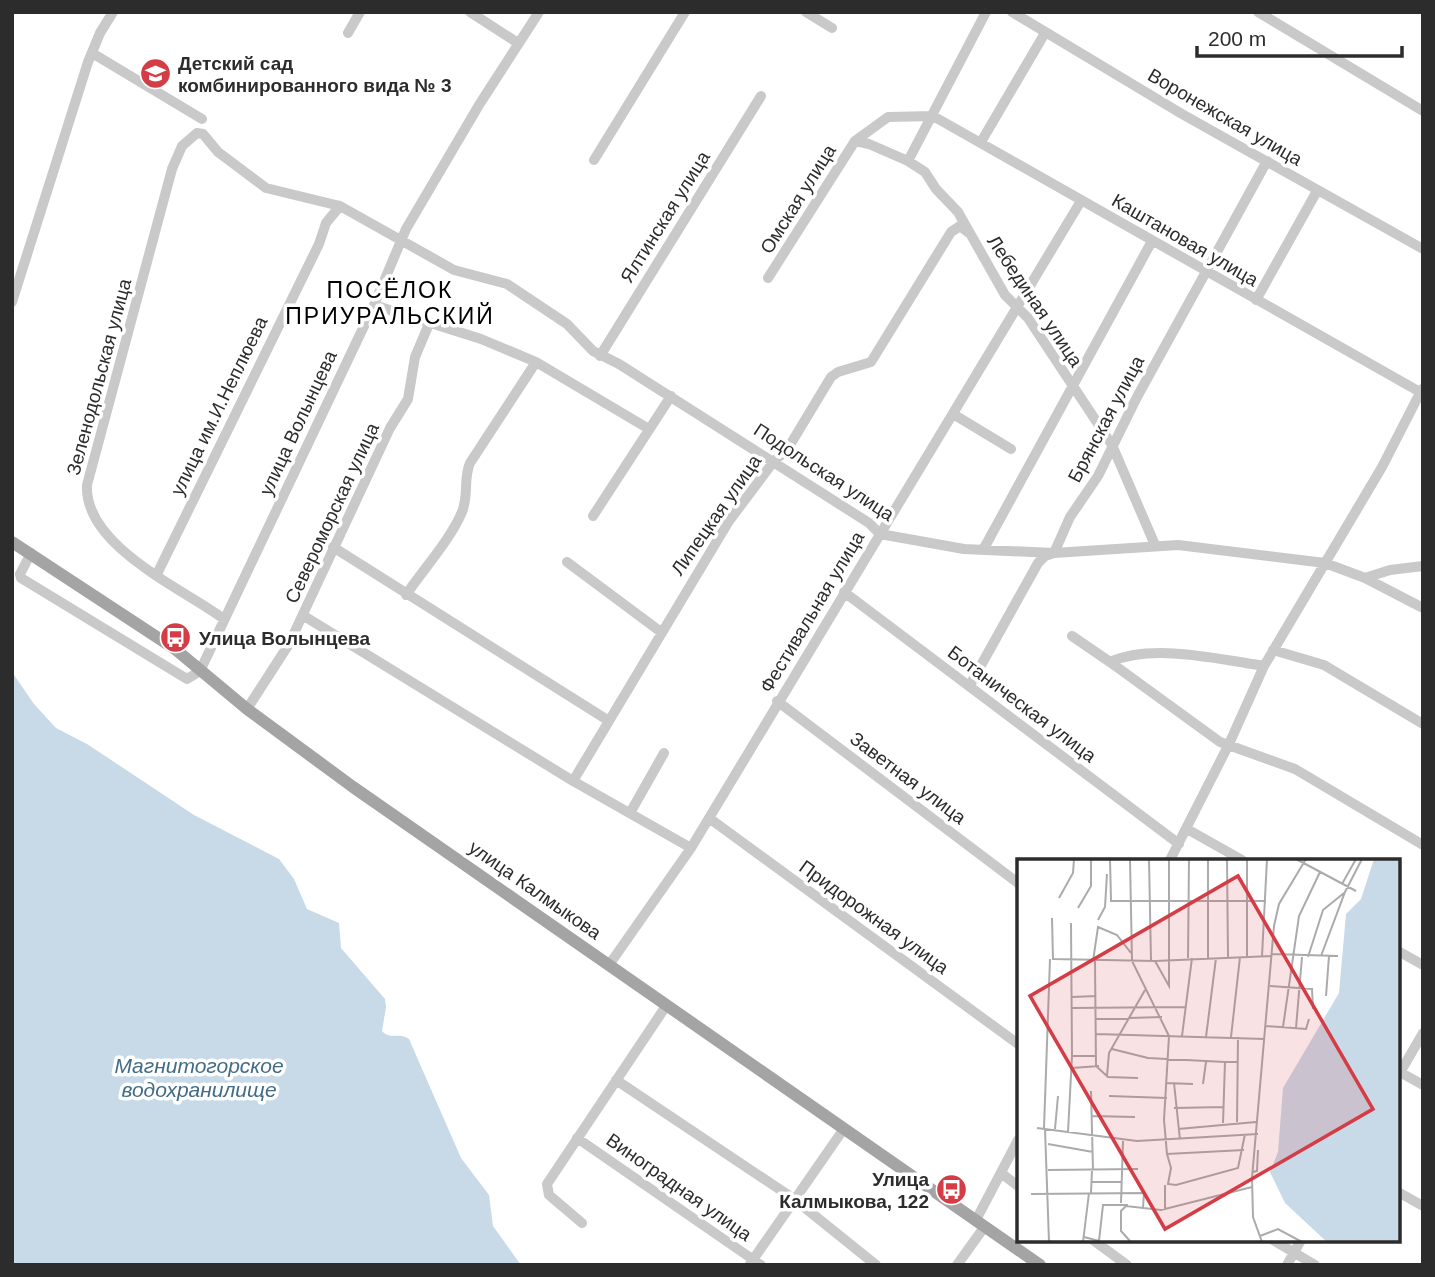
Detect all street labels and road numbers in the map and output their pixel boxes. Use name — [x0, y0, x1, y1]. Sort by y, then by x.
street label: Воронежская улица — [1144, 64, 1306, 170]
street label: Омская улица — [756, 140, 840, 257]
street label: Ялтинская улица — [616, 147, 714, 287]
street label: Каштановая улица — [1108, 190, 1262, 291]
street label: Лебединая улица — [983, 231, 1087, 371]
street label: Зеленодольская улица — [63, 276, 135, 478]
street label: улица им.И.Неплюева — [167, 313, 272, 499]
street label: улица Волынцева — [255, 347, 341, 499]
street label: Брянская улица — [1064, 352, 1148, 486]
street label: Североморская улица — [281, 419, 383, 607]
street label: Подольская улица — [750, 419, 898, 525]
street label: Липецкая улица — [667, 451, 766, 579]
street label: Фестивальная улица — [756, 527, 869, 696]
street label: Ботаническая улица — [944, 641, 1100, 767]
street label: Заветная улица — [846, 728, 970, 829]
street label: улица Калмыкова — [465, 837, 605, 944]
street label: Придорожная улица — [795, 856, 953, 978]
street label: Виноградная улица — [602, 1129, 756, 1245]

